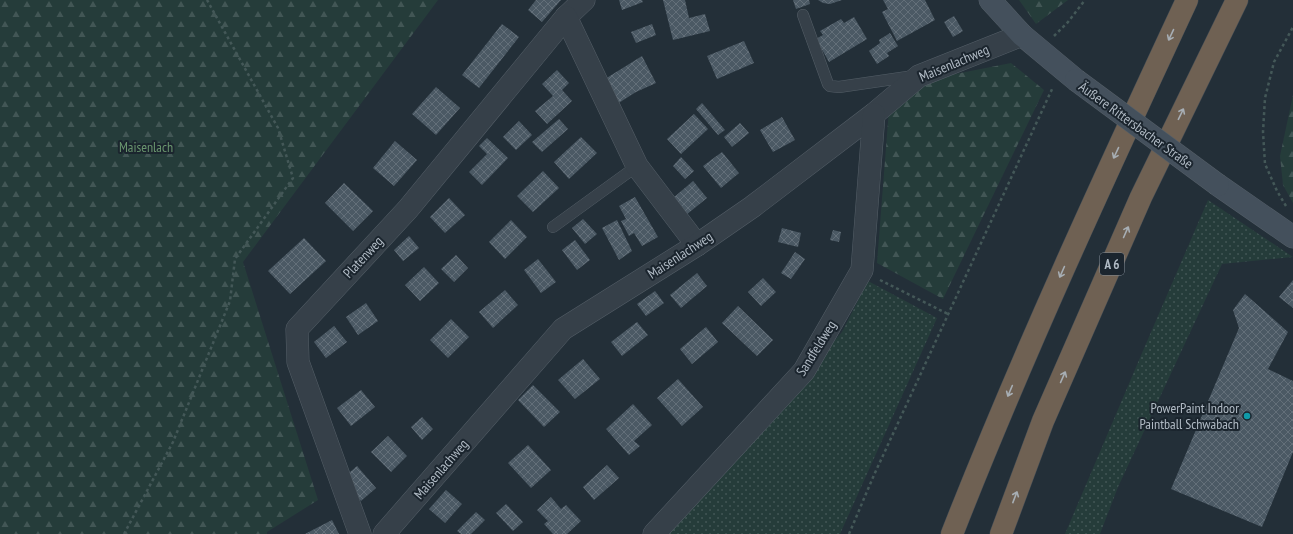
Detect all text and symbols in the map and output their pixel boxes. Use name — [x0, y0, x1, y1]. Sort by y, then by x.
one-way arrow — [1167, 29, 1174, 41]
street label: Maisenlachweg — [916, 40, 992, 86]
street label: Äußere Rittersbacher Straße — [1075, 77, 1197, 173]
one-way arrow — [1178, 109, 1185, 121]
park label: Maisenlach — [119, 138, 173, 156]
one-way arrow — [1112, 147, 1119, 159]
one-way arrow — [1123, 226, 1130, 238]
street label: Maisenlachweg — [644, 227, 716, 283]
street label: Platenweg — [339, 232, 387, 282]
road number: A 6 — [1100, 253, 1124, 275]
one-way arrow — [1058, 265, 1065, 277]
street label: Sandfeldweg — [792, 317, 840, 379]
one-way arrow — [1059, 371, 1067, 383]
one-way arrow — [1006, 384, 1014, 396]
place label: PowerPaint Indoor Paintball Schwabach — [1139, 399, 1239, 433]
marker: PowerPaint Indoor Paintball Schwabach — [1242, 411, 1252, 421]
street label: Maisenlachweg — [410, 435, 472, 503]
one-way arrow — [1011, 492, 1019, 504]

